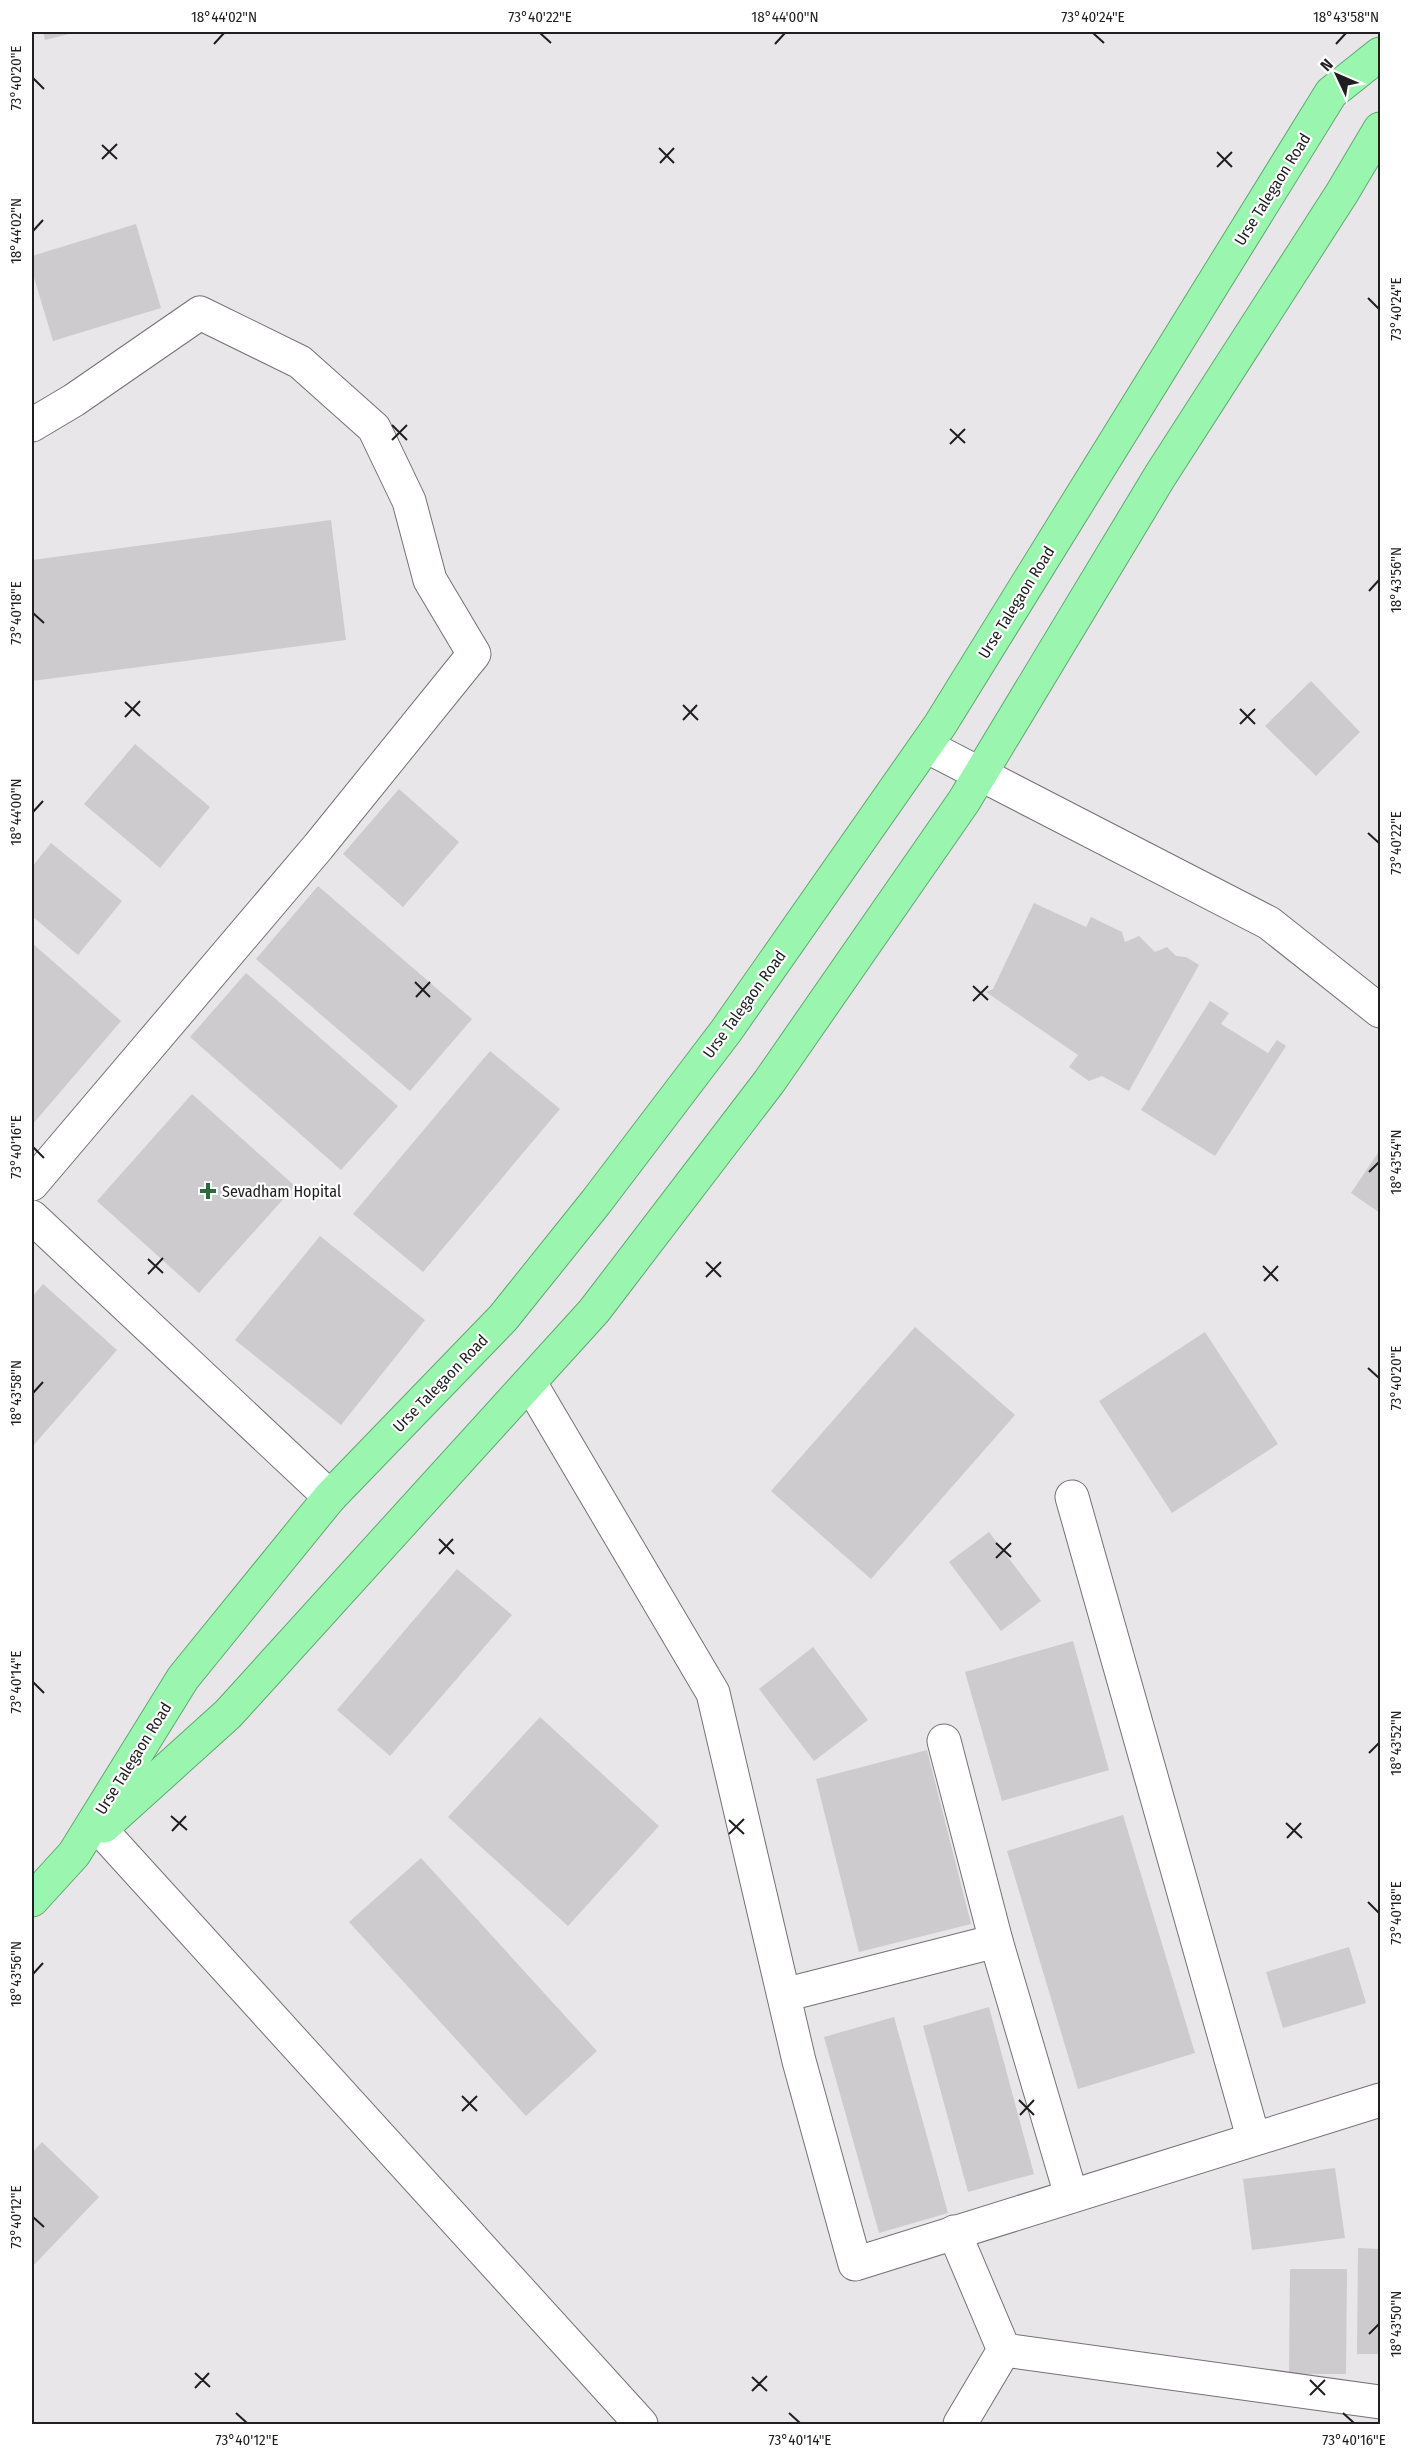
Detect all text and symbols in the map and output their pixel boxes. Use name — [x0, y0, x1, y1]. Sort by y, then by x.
text: 18°44'02"N — [191, 8, 257, 26]
text: 73°40'22"E — [508, 8, 572, 26]
text: 18°44'00"N — [751, 8, 819, 26]
text: 73°40'24"E — [1061, 8, 1125, 26]
text: 18°43'58"N — [1313, 8, 1379, 26]
north arrow — [1307, 45, 1367, 105]
text: 73°40'20"E — [7, 46, 25, 110]
text: N — [1316, 55, 1337, 75]
street label: Urse Talegaon Road — [1230, 130, 1315, 249]
text: 18°44'02"N — [7, 198, 25, 264]
text: 73°40'24"E — [1387, 277, 1405, 341]
street label: Urse Talegaon Road — [974, 543, 1059, 662]
text: 18°43'56"N — [1387, 547, 1405, 613]
text: 73°40'18"E — [7, 581, 25, 645]
text: 18°44'00"N — [7, 778, 25, 846]
text: 73°40'22"E — [1387, 811, 1405, 875]
street label: Urse Talegaon Road — [699, 947, 790, 1062]
text: 73°40'16"E — [7, 1115, 25, 1179]
text: 18°43'54"N — [1387, 1129, 1405, 1195]
marker: Sevadham Hopital — [199, 1182, 217, 1200]
place label: Sevadham Hopital — [222, 1182, 341, 1201]
street label: Urse Talegaon Road — [389, 1331, 492, 1436]
text: 73°40'20"E — [1387, 1346, 1405, 1410]
text: 18°43'58"N — [7, 1360, 25, 1426]
text: 73°40'14"E — [7, 1651, 25, 1713]
street label: Urse Talegaon Road — [91, 1699, 176, 1818]
text: 18°43'52"N — [1387, 1710, 1405, 1776]
text: 73°40'18"E — [1387, 1881, 1405, 1945]
text: 18°43'56"N — [7, 1941, 25, 2007]
text: 73°40'12"E — [7, 2186, 25, 2248]
text: 18°43'50"N — [1387, 2291, 1405, 2357]
text: 73°40'12"E — [216, 2431, 278, 2449]
text: 73°40'14"E — [769, 2431, 831, 2449]
text: 73°40'16"E — [1322, 2431, 1386, 2449]

